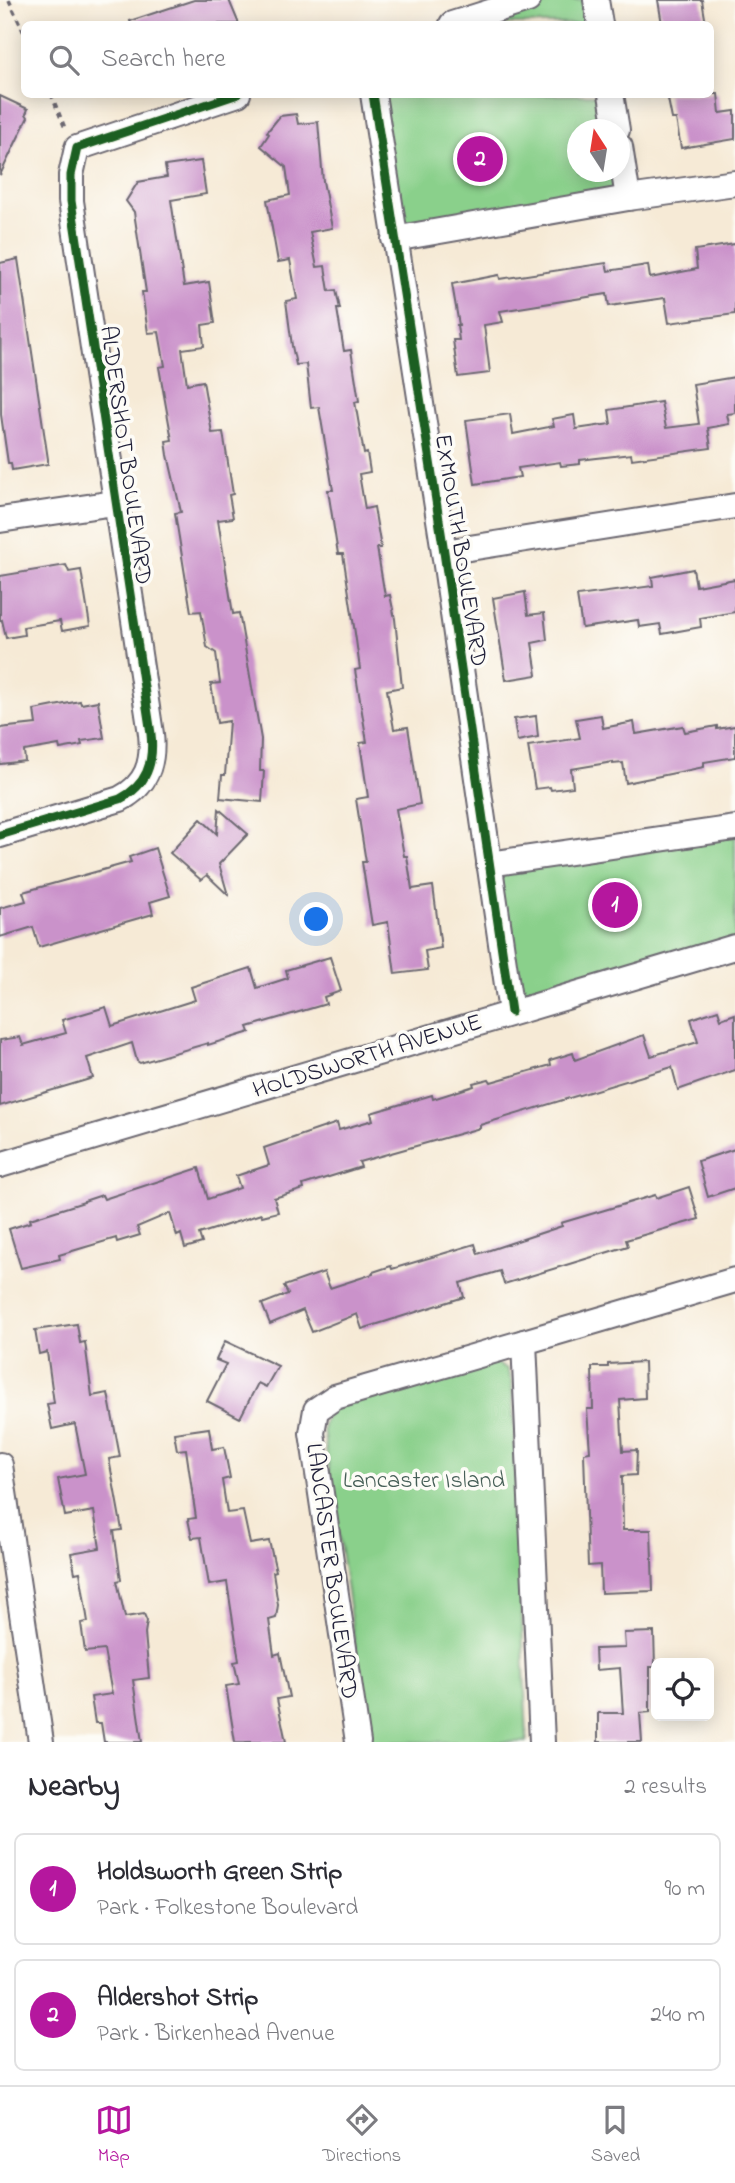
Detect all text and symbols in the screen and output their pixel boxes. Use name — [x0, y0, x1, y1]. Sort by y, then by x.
search box — [21, 21, 714, 98]
icon: search — [45, 41, 83, 79]
text: Search here — [101, 41, 226, 79]
north arrow — [567, 119, 630, 182]
pin: 2 — [457, 133, 503, 185]
street label: ALDERSHOT BOULEVARD — [89, 323, 160, 587]
street label: EXMOUTH BOULEVARD — [424, 432, 495, 669]
pin: 1 — [592, 879, 638, 931]
your location — [299, 902, 333, 936]
street label: HOLDSWORTH AVENUE — [249, 1006, 487, 1109]
street label: LANCASTER BOULEVARD — [295, 1441, 366, 1702]
park label: Lancaster Island — [343, 1464, 505, 1499]
map controls — [651, 1658, 714, 1721]
button: locate — [651, 1658, 714, 1721]
text: Nearby — [28, 1766, 120, 1810]
text: 2 results — [624, 1771, 707, 1804]
text: Holdsworth Green Strip — [97, 1854, 342, 1892]
text: 1 — [49, 1873, 57, 1906]
text: 90 m — [665, 1873, 705, 1906]
text: Park · Folkestone Boulevard — [97, 1892, 358, 1925]
text: Aldershot Strip — [97, 1980, 258, 2018]
text: 2 — [47, 1999, 59, 2032]
text: 240 m — [651, 1999, 705, 2032]
text: Park · Birkenhead Avenue — [97, 2018, 335, 2051]
tab: Map — [95, 2101, 133, 2170]
tab: Directions — [322, 2101, 401, 2170]
tab: Saved — [591, 2101, 640, 2170]

